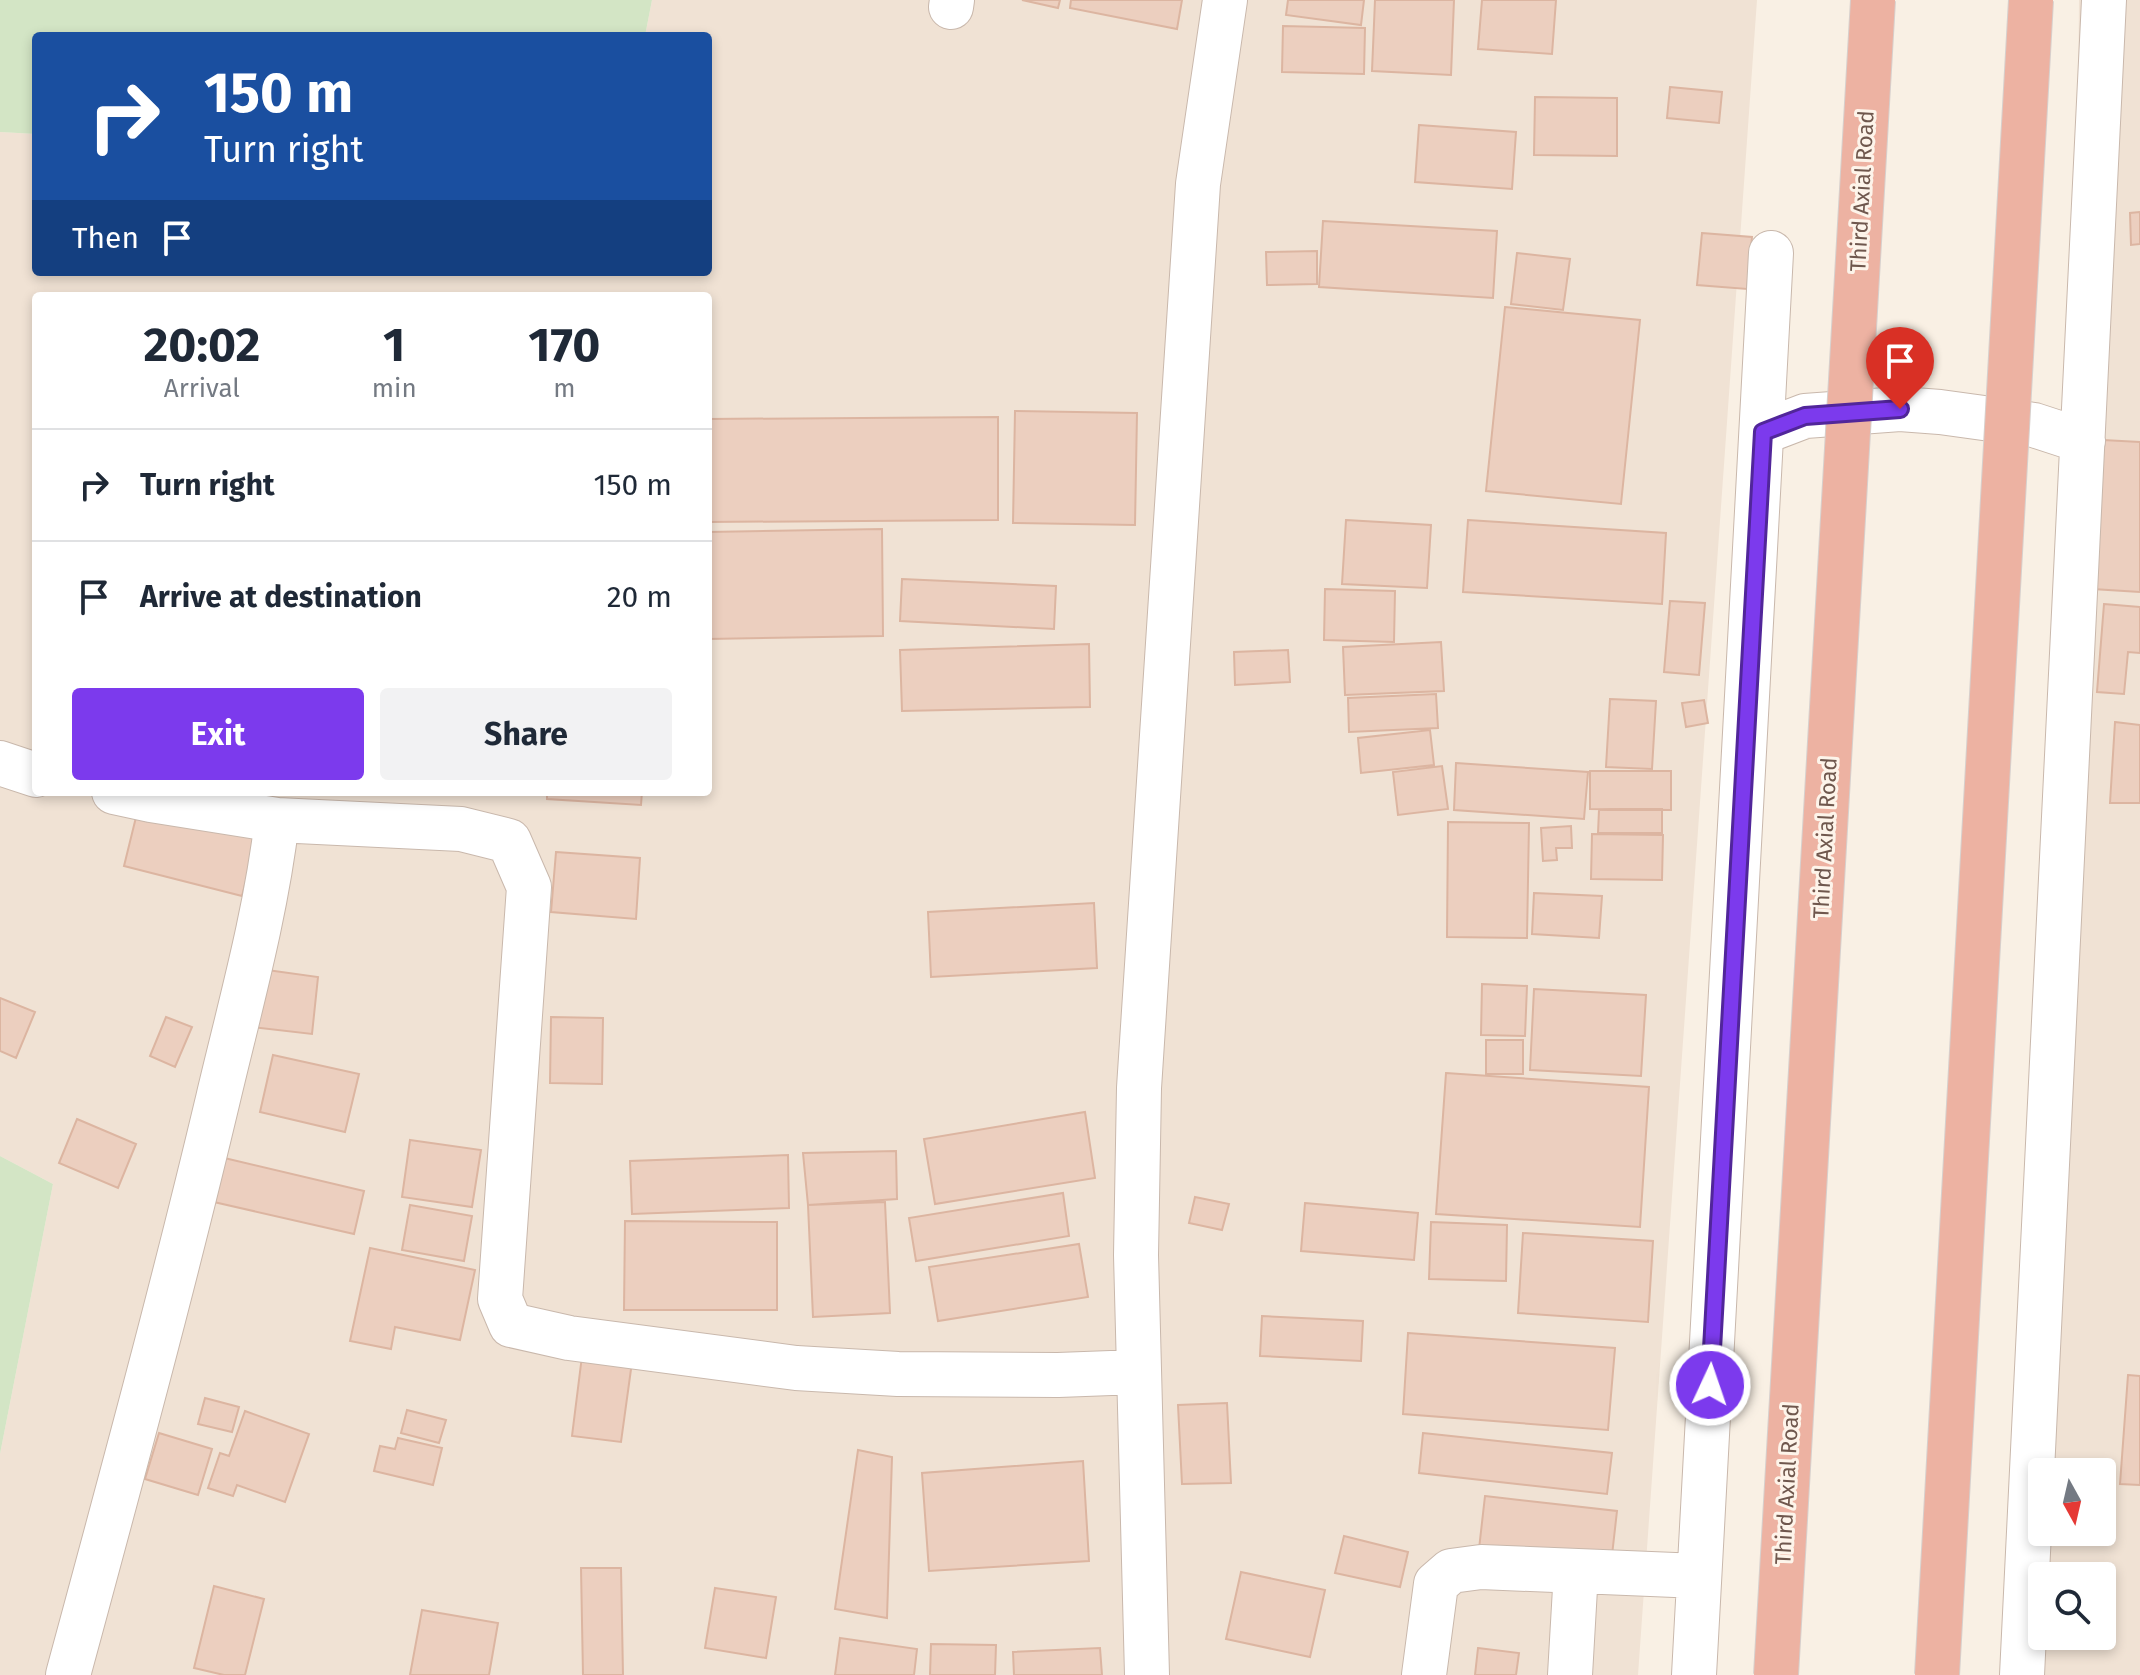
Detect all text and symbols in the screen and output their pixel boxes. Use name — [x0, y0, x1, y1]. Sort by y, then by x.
text: 150 m — [204, 60, 353, 127]
icon: right — [72, 64, 176, 168]
street label: Third Axial Road — [1844, 110, 1880, 272]
text: Turn right — [204, 128, 364, 172]
icon: arrive — [155, 216, 199, 260]
text: Then — [72, 220, 139, 256]
text: 20:02 — [144, 316, 260, 374]
text: 1 — [383, 316, 405, 374]
text: 170 — [528, 316, 600, 374]
pin — [1866, 327, 1934, 409]
icon: arrive — [1878, 339, 1922, 383]
text: Arrival — [164, 373, 240, 404]
text: min — [372, 373, 417, 404]
text: m — [553, 373, 575, 404]
icon: right — [72, 463, 116, 507]
text: Turn right — [140, 467, 275, 503]
text: 150 m — [594, 467, 672, 503]
icon: arrive — [72, 575, 116, 619]
text: Arrive at destination — [140, 579, 422, 615]
text: 20 m — [607, 579, 672, 615]
button: Exit — [72, 688, 364, 780]
button: Share — [380, 688, 672, 780]
street label: Third Axial Road — [1807, 757, 1843, 919]
position arrow — [1668, 1343, 1752, 1427]
street label: Third Axial Road — [1769, 1403, 1805, 1565]
north arrow — [2028, 1458, 2116, 1546]
map controls — [2028, 1458, 2116, 1650]
button: search — [2028, 1562, 2116, 1650]

